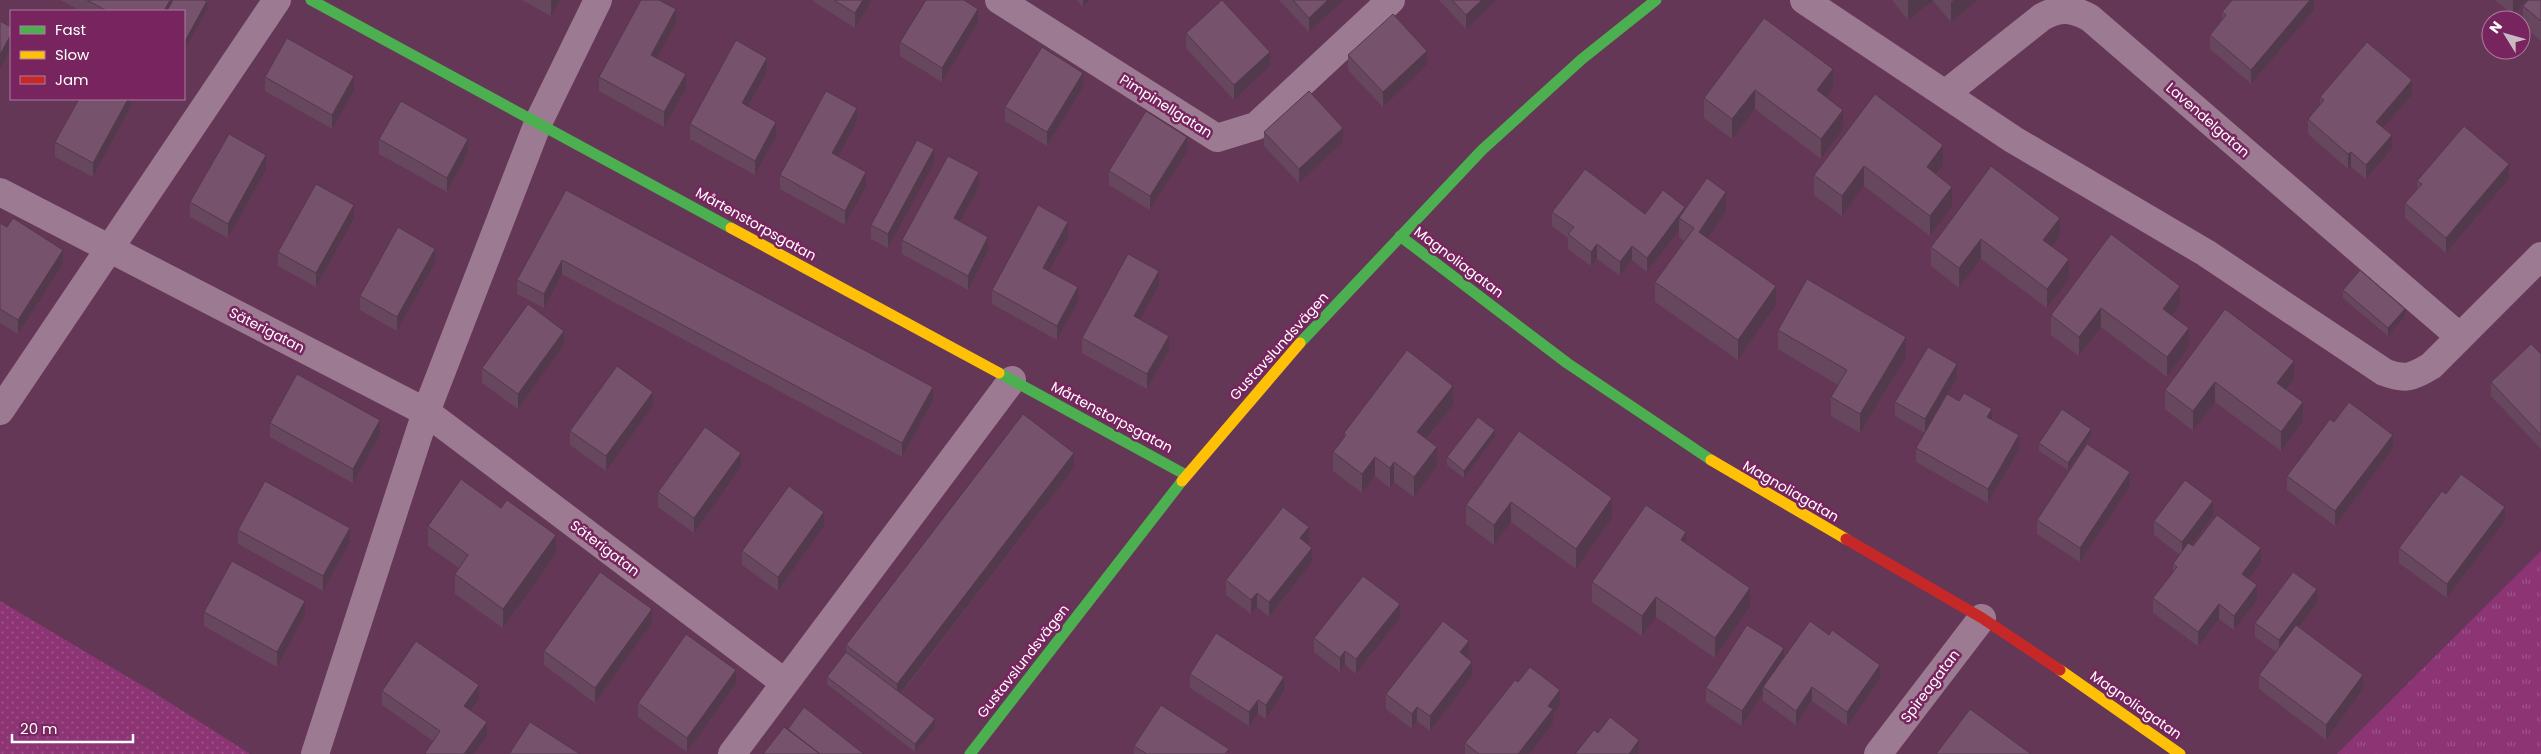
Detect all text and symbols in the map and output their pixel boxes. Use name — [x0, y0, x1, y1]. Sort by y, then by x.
legend — [10, 10, 185, 100]
north arrow — [2481, 10, 2531, 60]
text: N — [2484, 17, 2507, 37]
text: Fast — [55, 19, 86, 40]
text: Slow — [55, 44, 90, 65]
text: Jam — [55, 69, 89, 90]
street label: Pimpinellgatan — [1116, 69, 1216, 143]
street label: Lavendelgatan — [2162, 78, 2254, 162]
street label: Mårtenstorpsgatan — [692, 182, 820, 266]
street label: Magnoliagatan — [1410, 222, 1508, 302]
street label: Gustavslundsvägen — [1225, 287, 1333, 405]
street label: Säterigatan — [226, 302, 308, 358]
street label: Mårtenstorpsgatan — [1048, 376, 1176, 458]
street label: Magnoliagatan — [1739, 455, 1843, 527]
street label: Säterigatan — [566, 515, 644, 581]
street label: Gustavslundsvägen — [972, 600, 1074, 722]
street label: Spireagatan — [1896, 645, 1964, 727]
street label: Magnoliagatan — [2086, 666, 2186, 744]
scale bar — [12, 712, 134, 744]
text: 20 m — [20, 718, 58, 739]

